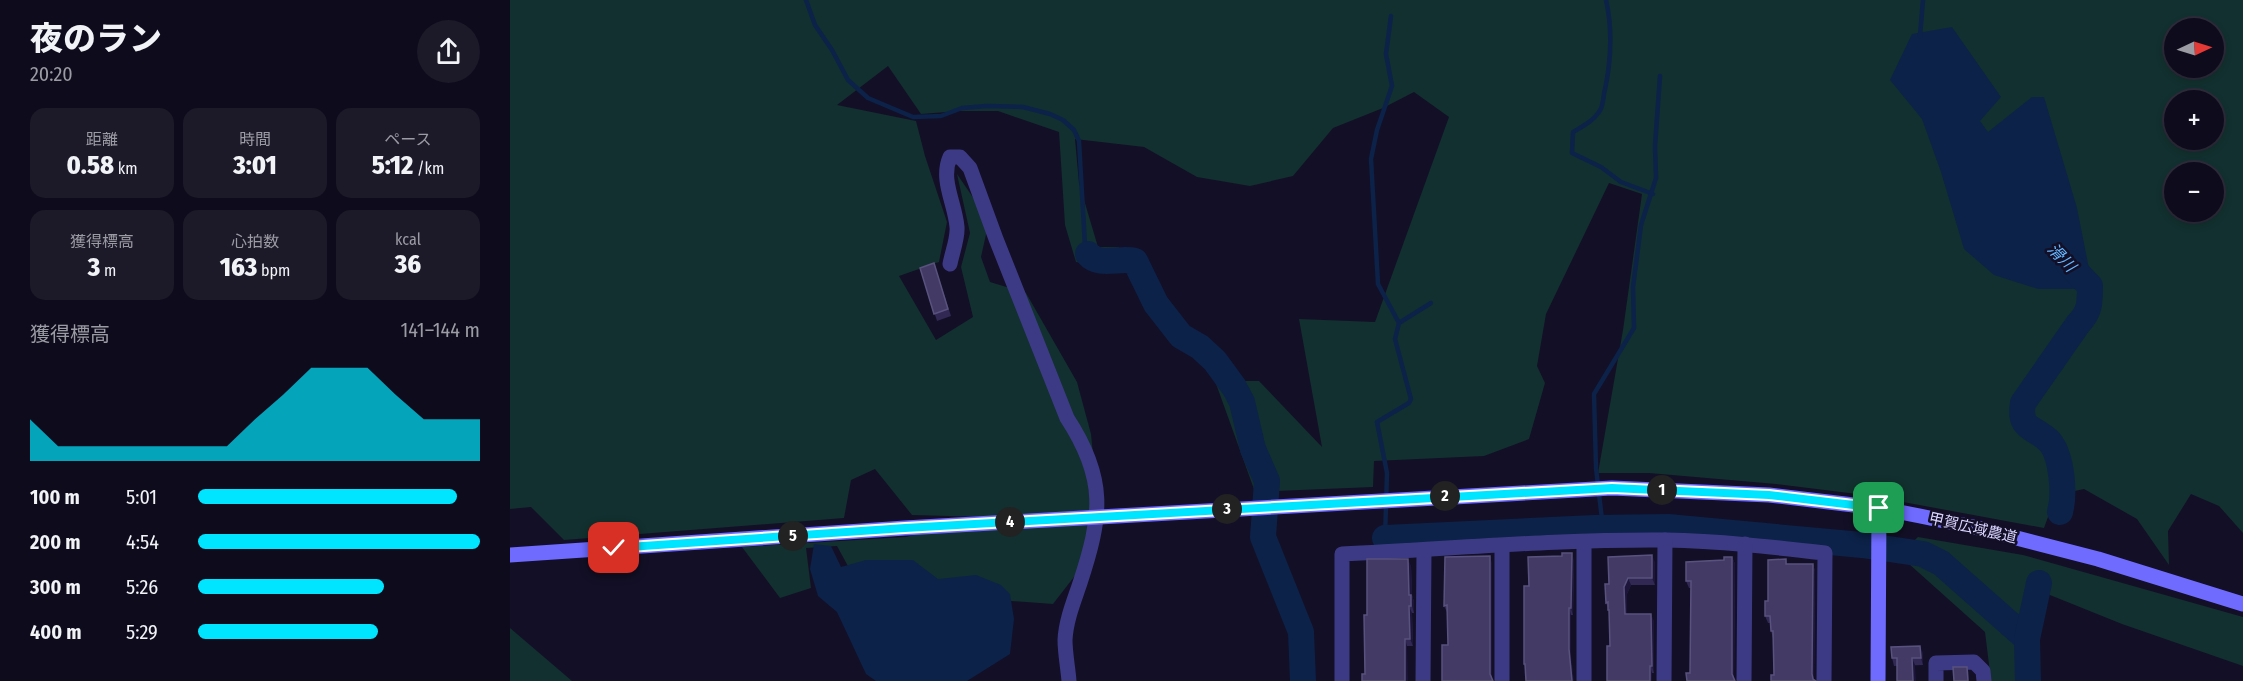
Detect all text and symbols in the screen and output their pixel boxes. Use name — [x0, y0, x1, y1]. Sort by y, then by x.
north arrow — [2164, 18, 2224, 78]
map controls — [2164, 18, 2224, 222]
text: 夜のラン — [30, 19, 162, 59]
button: share — [417, 20, 480, 83]
text: 20:20 — [30, 62, 73, 86]
button: + — [2164, 90, 2224, 150]
text: 距離 — [86, 130, 118, 149]
text: 時間 — [239, 130, 271, 149]
text: ペース — [384, 130, 432, 149]
text: 0.58 — [66, 150, 114, 181]
text: 3:01 — [233, 150, 277, 181]
text: 5:12 — [372, 150, 413, 181]
text: km — [114, 159, 138, 178]
text: /km — [413, 159, 444, 178]
button: − — [2164, 162, 2224, 222]
text: kcal — [395, 230, 421, 249]
text: 獲得標高 — [70, 232, 134, 251]
text: 心拍数 — [231, 232, 279, 251]
water label: 滑川 — [2044, 239, 2081, 277]
text: 36 — [395, 249, 421, 280]
text: 3 — [88, 252, 100, 283]
text: 163 — [220, 252, 257, 283]
text: m — [100, 261, 116, 280]
text: bpm — [257, 261, 290, 280]
text: 141–144 m — [400, 318, 480, 342]
text: 獲得標高 — [30, 322, 110, 346]
pin: 1 — [1647, 475, 1677, 505]
text: 1 — [1659, 480, 1665, 499]
pin: 2 — [1430, 481, 1460, 511]
pin — [1853, 482, 1904, 533]
text: 100 m — [30, 485, 80, 509]
text: 5:01 — [126, 485, 157, 509]
text: 2 — [1441, 486, 1449, 505]
icon: arrive — [1862, 491, 1895, 524]
pin: 3 — [1212, 494, 1242, 524]
text: 3 — [1223, 499, 1231, 518]
pin: 4 — [995, 507, 1025, 537]
street label: 甲賀広域農道 — [1927, 509, 2019, 547]
text: 4 — [1006, 512, 1014, 531]
pin: 5 — [778, 521, 808, 551]
pin — [588, 522, 639, 573]
text: 5 — [789, 526, 797, 545]
text: 200 m — [30, 530, 81, 554]
text: 4:54 — [126, 530, 159, 554]
icon: check — [597, 531, 630, 564]
text: 300 m — [30, 575, 81, 599]
text: 5:26 — [126, 575, 158, 599]
text: 400 m — [30, 620, 82, 644]
text: 5:29 — [126, 620, 158, 644]

